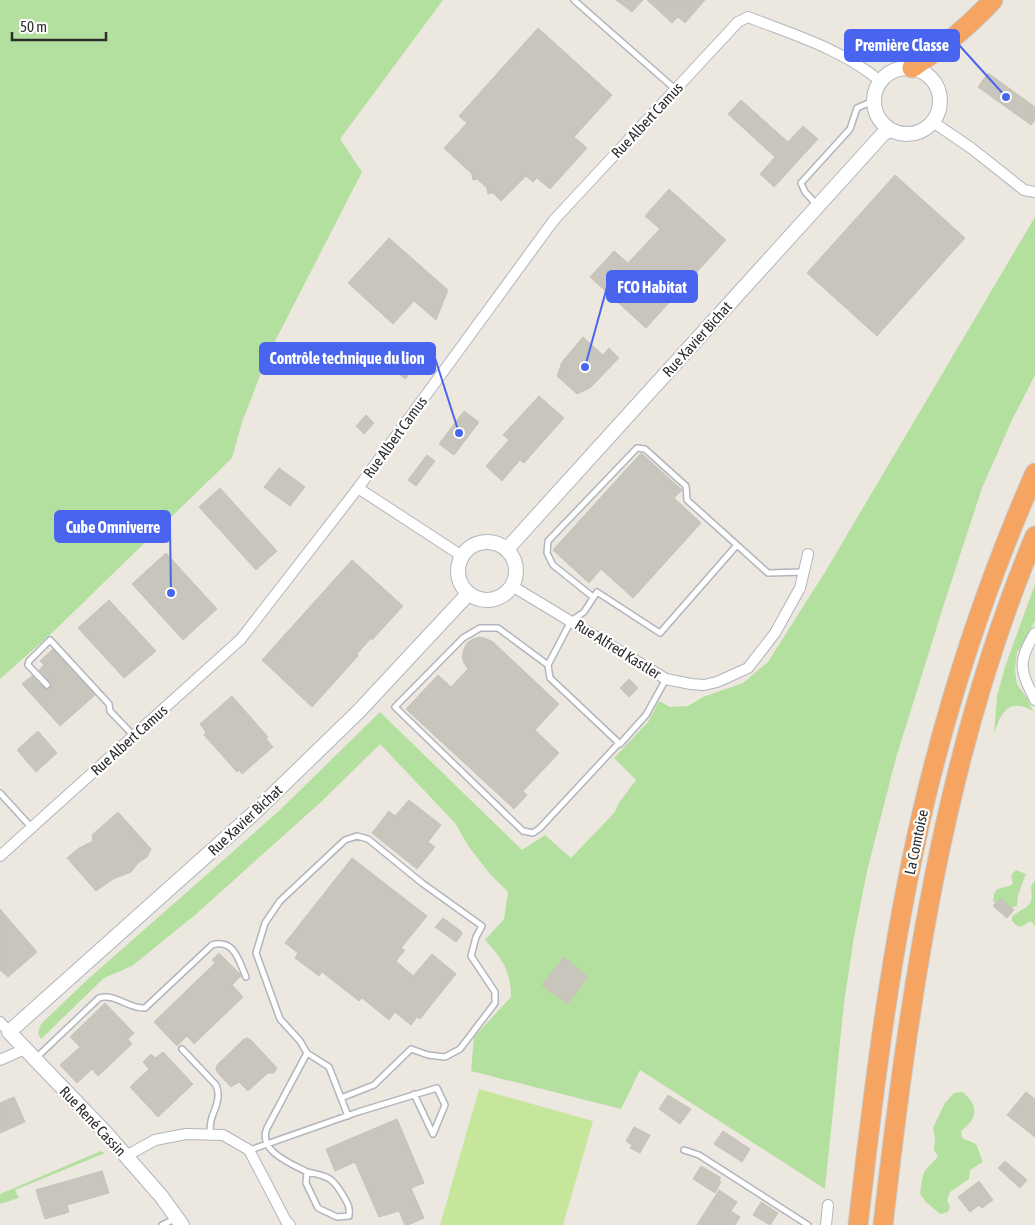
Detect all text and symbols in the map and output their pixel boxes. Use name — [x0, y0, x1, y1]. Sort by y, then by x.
scale bar — [12, 10, 106, 42]
text: 50 m — [20, 18, 47, 35]
callout: Première Classe — [845, 30, 959, 61]
text: Première Classe — [855, 36, 949, 54]
street label: Rue Albert Camus — [608, 79, 686, 161]
callout: FCO Habitat — [607, 271, 697, 302]
text: FCO Habitat — [617, 278, 687, 296]
street label: Rue Xavier Bichat — [659, 298, 735, 380]
callout: Contrôle technique du lion — [260, 343, 435, 374]
text: Contrôle technique du lion — [269, 349, 425, 367]
street label: Rue Albert Camus — [360, 393, 430, 481]
callout: Cube Omniverre — [55, 511, 170, 542]
text: Cube Omniverre — [66, 518, 160, 536]
street label: Rue Alfred Kastler — [572, 616, 665, 683]
street label: Rue Albert Camus — [87, 701, 171, 779]
street label: Rue Xavier Bichat — [204, 781, 286, 859]
street label: La Comtoise — [901, 808, 931, 876]
street label: Rue René Cassin — [56, 1083, 130, 1159]

